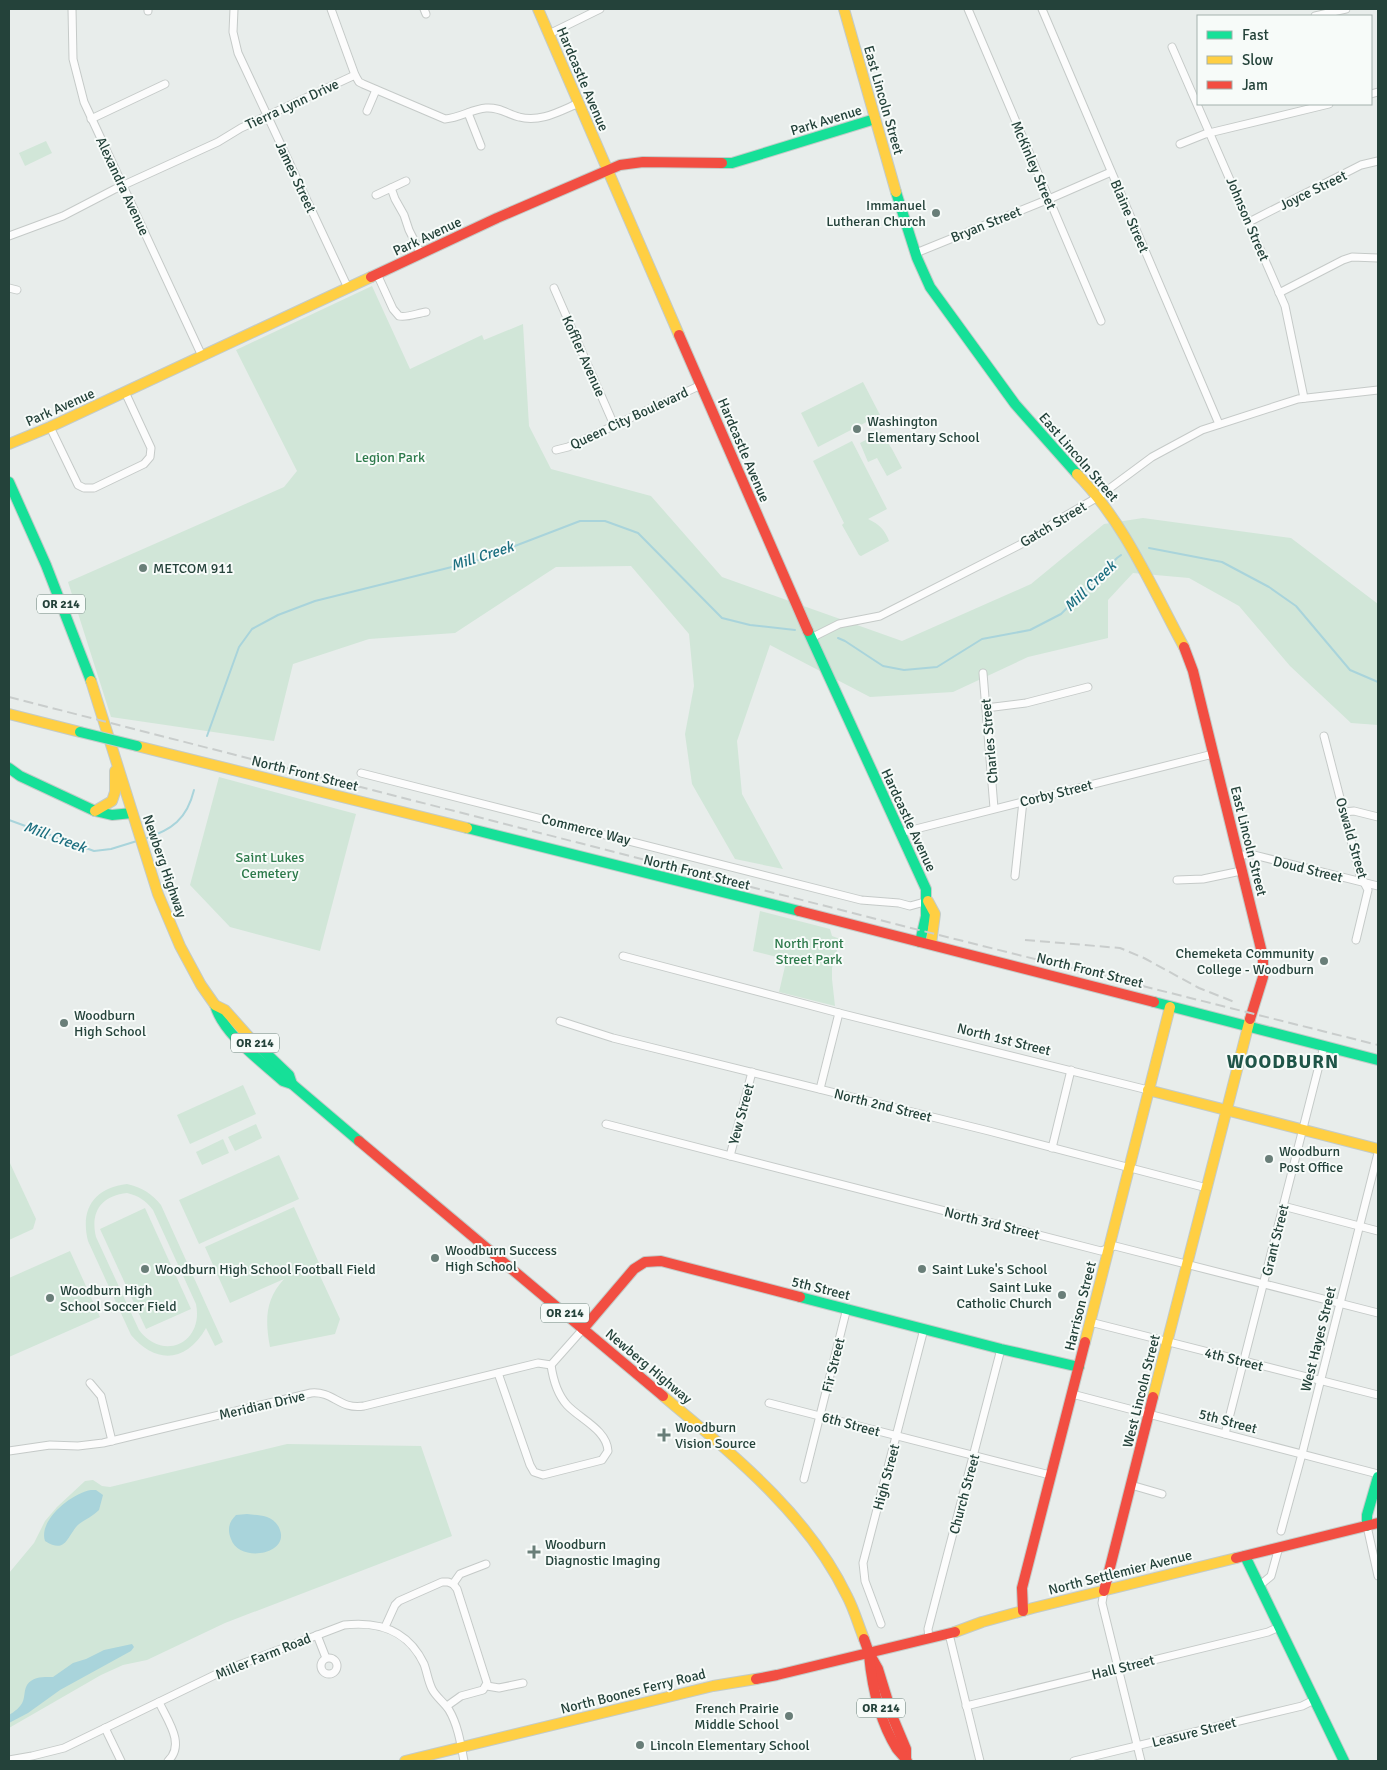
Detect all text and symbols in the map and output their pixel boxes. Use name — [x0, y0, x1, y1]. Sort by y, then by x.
legend — [1197, 15, 1372, 105]
street label: Hardcastle Avenue — [553, 25, 612, 134]
text: Fast — [1242, 26, 1269, 44]
street label: East Lincoln Street — [860, 44, 907, 157]
text: Slow — [1242, 51, 1273, 69]
street label: Tierra Lynn Drive — [243, 75, 342, 133]
text: Jam — [1242, 76, 1268, 94]
street label: Park Avenue — [788, 102, 864, 139]
street label: McKinley Street — [1007, 118, 1060, 212]
street label: Alexandra Avenue — [92, 134, 153, 238]
street label: James Street — [272, 139, 320, 216]
street label: Joyce Street — [1277, 167, 1350, 214]
street label: Johnson Street — [1222, 175, 1273, 264]
street label: Blaine Street — [1107, 177, 1153, 255]
place label: Immanuel Lutheran Church — [826, 197, 926, 230]
street label: Bryan Street — [948, 203, 1024, 246]
marker: Immanuel Lutheran Church — [930, 207, 942, 219]
street label: Park Avenue — [390, 213, 464, 260]
street label: Koffler Avenue — [558, 313, 609, 399]
street label: Queen City Boulevard — [567, 384, 691, 453]
street label: Park Avenue — [23, 385, 97, 430]
street label: Hardcastle Avenue — [714, 396, 773, 505]
street label: East Lincoln Street — [1035, 409, 1122, 505]
place label: Washington Elementary School — [867, 413, 980, 446]
marker: Washington Elementary School — [851, 423, 863, 435]
park label: Legion Park — [355, 449, 425, 466]
street label: Gatch Street — [1017, 498, 1090, 551]
water label: Mill Creek — [448, 537, 517, 575]
water label: Mill Creek — [1060, 556, 1121, 615]
place label: METCOM 911 — [153, 560, 233, 577]
marker: METCOM 911 — [137, 562, 149, 574]
road number: OR 214 — [37, 594, 85, 614]
street label: Charles Street — [977, 698, 1002, 784]
street label: North Front Street — [250, 752, 360, 795]
street label: Hardcastle Avenue — [877, 766, 940, 874]
street label: Corby Street — [1018, 776, 1094, 811]
street label: East Lincoln Street — [1227, 784, 1270, 898]
street label: Oswald Street — [1332, 796, 1371, 881]
street label: Commerce Way — [540, 810, 633, 849]
street label: Newberg Highway — [139, 812, 190, 920]
water label: Mill Creek — [21, 817, 90, 857]
park label: Saint Lukes Cemetery — [236, 849, 304, 882]
street label: North Front Street — [642, 851, 752, 894]
street label: Doud Street — [1271, 853, 1344, 886]
park label: North Front Street Park — [774, 935, 844, 968]
place label: Chemeketa Community College - Woodburn — [1175, 945, 1314, 978]
street label: North Front Street — [1035, 949, 1145, 992]
marker: Chemeketa Community College - Woodburn — [1318, 955, 1330, 967]
place label: Woodburn High School — [74, 1007, 146, 1040]
marker: Woodburn High School — [58, 1017, 70, 1029]
street label: North 1st Street — [955, 1020, 1053, 1059]
road number: OR 214 — [231, 1034, 279, 1052]
district label: WOODBURN — [1227, 1050, 1339, 1074]
street label: Yew Street — [725, 1082, 758, 1147]
street label: North 2nd Street — [832, 1085, 934, 1126]
place label: Woodburn Post Office — [1279, 1143, 1343, 1176]
marker: Woodburn Post Office — [1263, 1153, 1275, 1165]
street label: Grant Street — [1258, 1202, 1293, 1278]
street label: North 3rd Street — [943, 1203, 1041, 1244]
place label: Woodburn Success High School — [445, 1242, 557, 1275]
marker: Woodburn Success High School — [429, 1252, 441, 1264]
street label: Harrison Street — [1061, 1260, 1100, 1353]
place label: Woodburn High School Football Field — [155, 1261, 376, 1278]
place label: Saint Luke's School — [932, 1261, 1047, 1278]
marker: Woodburn High School Football Field — [139, 1263, 151, 1275]
marker: Saint Luke's School — [916, 1263, 928, 1275]
street label: 5th Street — [790, 1273, 852, 1304]
place label: Saint Luke Catholic Church — [957, 1279, 1052, 1312]
place label: Woodburn High School Soccer Field — [60, 1282, 177, 1315]
street label: West Hayes Street — [1297, 1285, 1340, 1394]
marker: Saint Luke Catholic Church — [1056, 1289, 1068, 1301]
marker: Woodburn High School Soccer Field — [44, 1292, 56, 1304]
road number: OR 214 — [541, 1304, 589, 1322]
street label: Newberg Highway — [602, 1325, 696, 1408]
street label: West Lincoln Street — [1119, 1333, 1164, 1449]
street label: Fir Street — [818, 1336, 849, 1394]
street label: 4th Street — [1203, 1344, 1265, 1375]
street label: Meridian Drive — [217, 1387, 307, 1424]
street label: 5th Street — [1197, 1406, 1259, 1437]
street label: 6th Street — [820, 1409, 882, 1440]
place label: Woodburn Vision Source — [675, 1419, 756, 1452]
marker: Woodburn Vision Source — [657, 1428, 671, 1442]
street label: High Street — [869, 1442, 903, 1512]
street label: Church Street — [946, 1452, 983, 1536]
place label: Woodburn Diagnostic Imaging — [545, 1536, 660, 1569]
marker: Woodburn Diagnostic Imaging — [527, 1545, 541, 1559]
street label: North Settlemier Avenue — [1047, 1546, 1194, 1599]
street label: Miller Farm Road — [213, 1630, 313, 1683]
street label: Hall Street — [1090, 1651, 1156, 1683]
street label: North Boones Ferry Road — [559, 1665, 707, 1718]
road number: OR 214 — [857, 1699, 905, 1718]
place label: French Prairie Middle School — [694, 1700, 779, 1733]
marker: French Prairie Middle School — [783, 1710, 795, 1722]
street label: Leasure Street — [1150, 1714, 1238, 1751]
place label: Lincoln Elementary School — [650, 1737, 810, 1754]
marker: Lincoln Elementary School — [634, 1739, 646, 1751]

